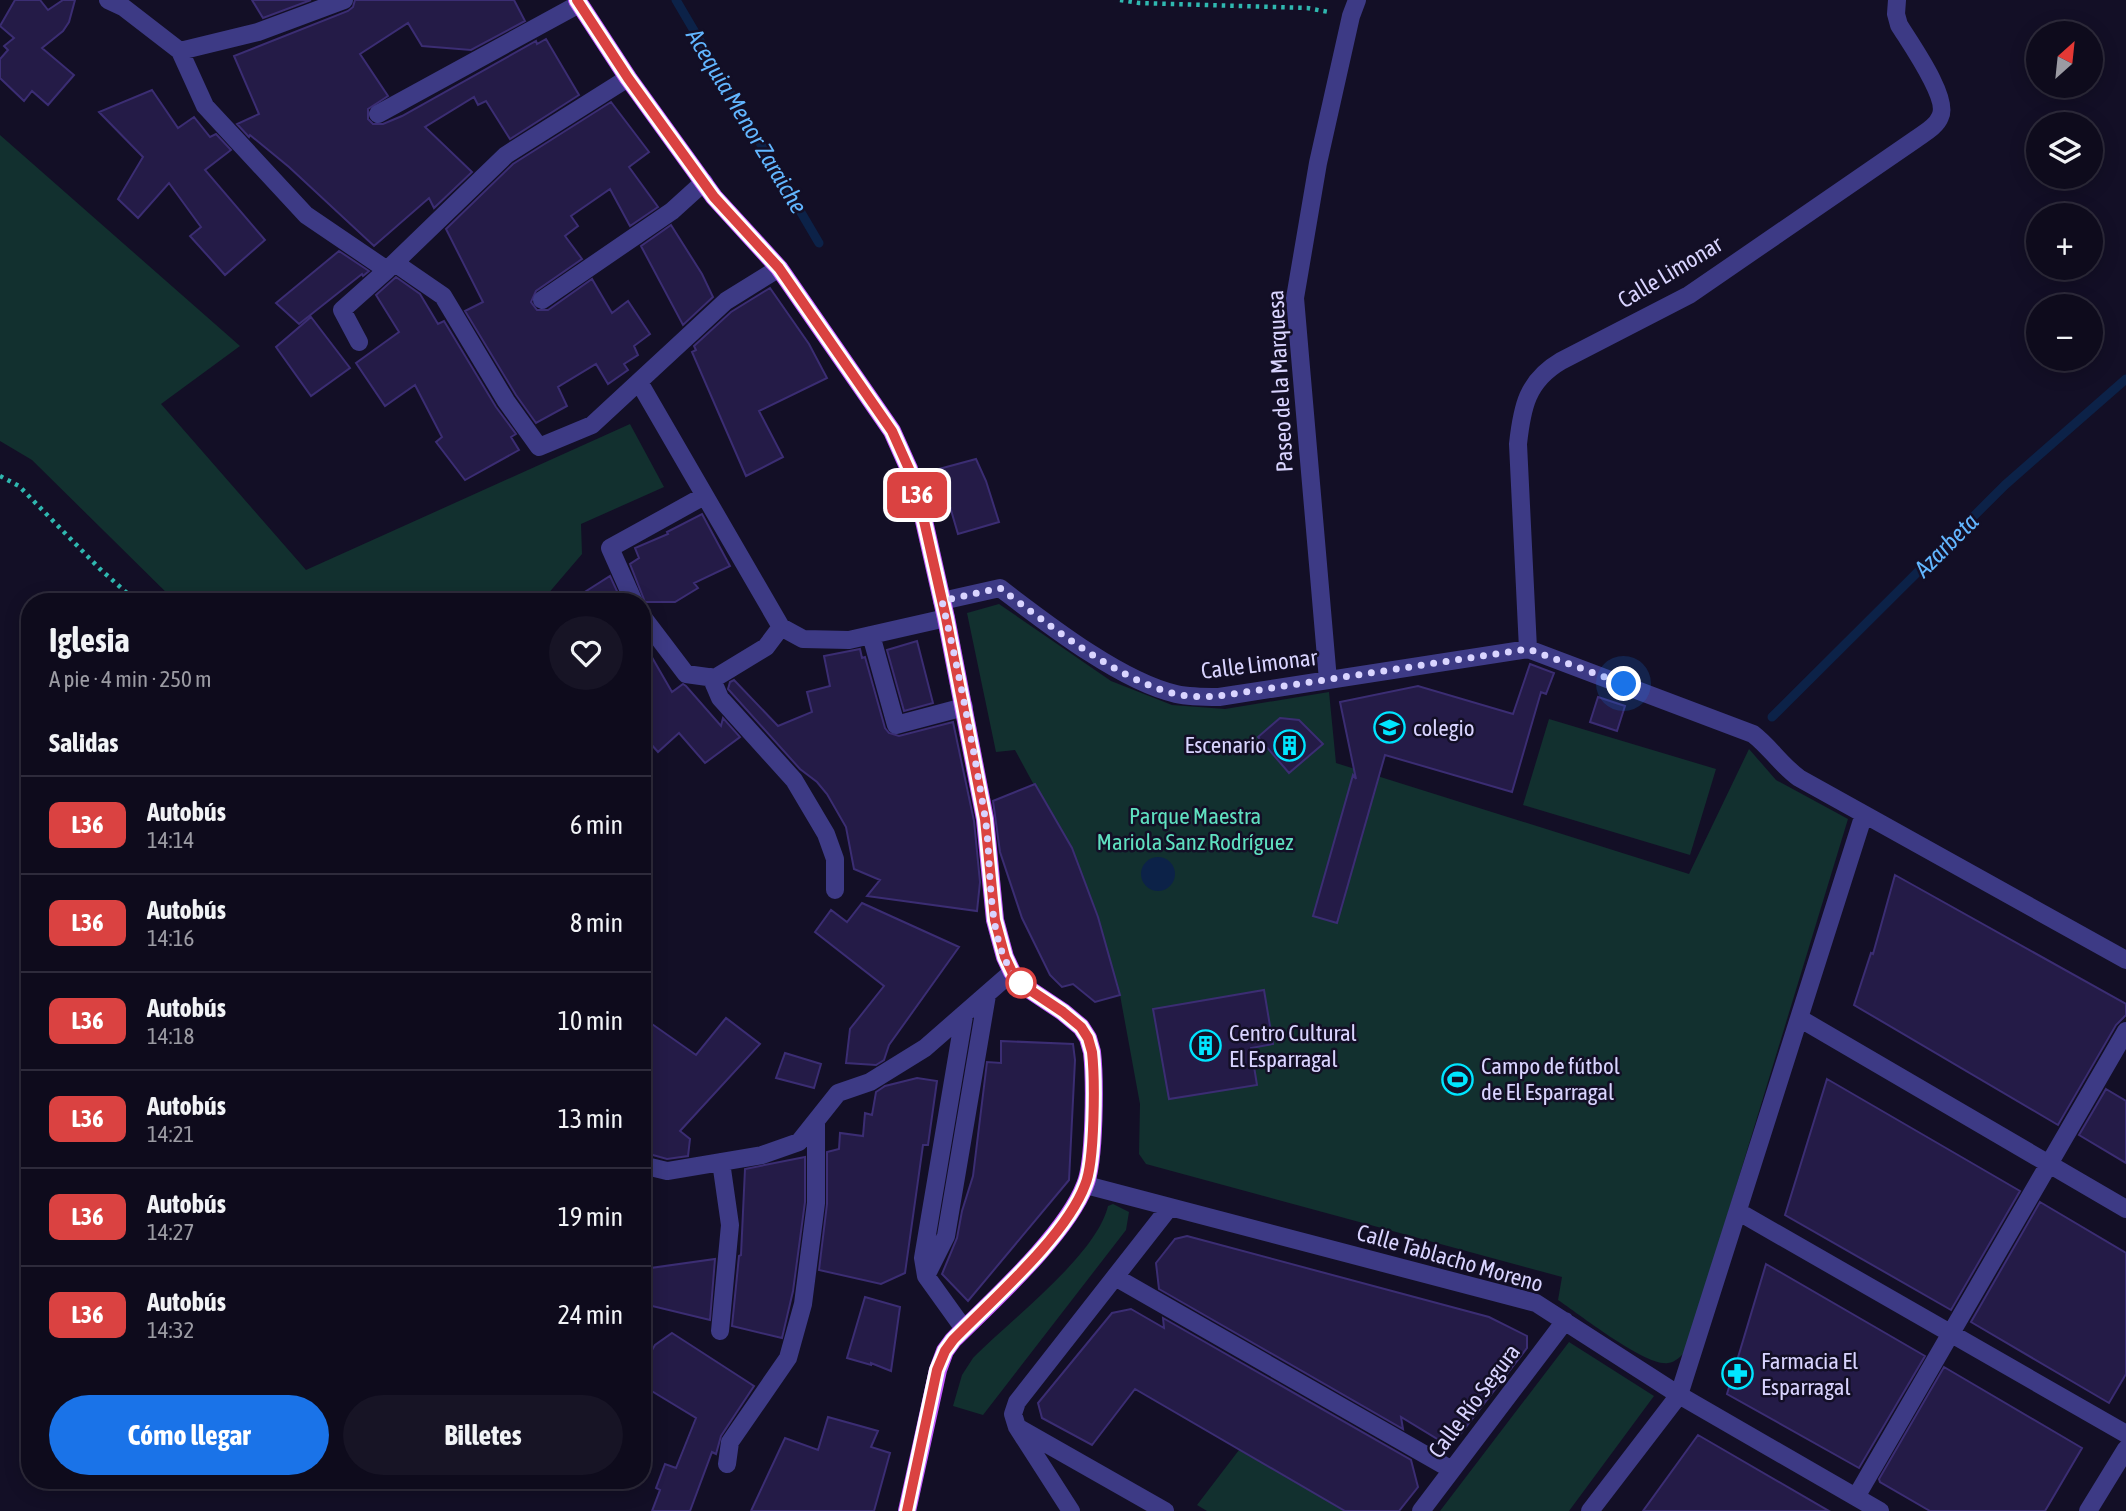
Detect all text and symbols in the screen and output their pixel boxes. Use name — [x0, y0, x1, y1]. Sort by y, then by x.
north arrow — [2026, 21, 2104, 98]
map controls — [2026, 21, 2103, 371]
water label: Acequia Menor Zaraiche — [681, 23, 813, 218]
button: layers — [2026, 112, 2103, 189]
button: + — [2026, 203, 2103, 280]
street label: Calle Limonar — [1613, 230, 1728, 313]
street label: Paseo de la Marquesa — [1262, 289, 1298, 473]
button: − — [2026, 294, 2103, 371]
line badge: L36 — [877, 472, 957, 518]
text: L36 — [901, 481, 933, 508]
water label: Azarbeta — [1908, 508, 1983, 583]
button: heart — [549, 616, 623, 690]
text: Iglesia — [49, 621, 130, 659]
street label: Calle Limonar — [1199, 644, 1320, 684]
text: A pie · 4 min · 250 m — [49, 666, 212, 692]
your location — [1606, 666, 1641, 701]
school or university icon: colegio — [1373, 711, 1407, 745]
place label: colegio — [1413, 715, 1475, 741]
text: Salidas — [49, 728, 118, 758]
building icon: Escenario — [1272, 728, 1306, 762]
place label: Escenario — [1184, 732, 1266, 758]
text: Autobús — [147, 797, 226, 827]
park label: Parque Maestra Mariola Sanz Rodríguez — [1097, 803, 1293, 855]
text: 6 min — [570, 810, 623, 840]
text: L36 — [72, 811, 103, 838]
text: 14:14 — [147, 827, 194, 853]
text: Autobús — [147, 895, 226, 925]
text: 8 min — [570, 908, 623, 938]
text: L36 — [72, 909, 103, 936]
text: 14:16 — [147, 925, 194, 951]
unlabelled marker — [1006, 968, 1036, 998]
text: Autobús — [147, 993, 226, 1023]
text: 10 min — [558, 1006, 623, 1036]
text: L36 — [72, 1007, 103, 1034]
place label: Centro Cultural El Esparragal — [1229, 1020, 1357, 1072]
text: 14:18 — [147, 1023, 194, 1049]
building icon: Centro Cultural El Esparragal — [1189, 1029, 1223, 1063]
place label: Campo de fútbol de El Esparragal — [1481, 1053, 1620, 1105]
sports icon: Campo de fútbol de El Esparragal — [1441, 1062, 1475, 1096]
text: Autobús — [147, 1091, 226, 1121]
text: 13 min — [558, 1104, 623, 1134]
text: L36 — [72, 1105, 103, 1132]
text: 14:21 — [147, 1121, 194, 1147]
text: Autobús — [147, 1189, 226, 1219]
text: 19 min — [558, 1202, 623, 1232]
text: L36 — [72, 1203, 103, 1230]
text: 14:27 — [147, 1219, 194, 1245]
street label: Calle Tablacho Moreno — [1354, 1219, 1546, 1297]
text: Autobús — [147, 1287, 226, 1317]
text: 24 min — [558, 1300, 623, 1330]
text: L36 — [72, 1301, 103, 1328]
text: 14:32 — [147, 1317, 194, 1343]
street label: Calle Río Segura — [1423, 1339, 1525, 1463]
place label: Farmacia El Esparragal — [1761, 1348, 1858, 1400]
pharmacy icon: Farmacia El Esparragal — [1721, 1357, 1755, 1391]
button: Cómo llegar — [49, 1395, 329, 1475]
button: Billetes — [343, 1395, 623, 1475]

